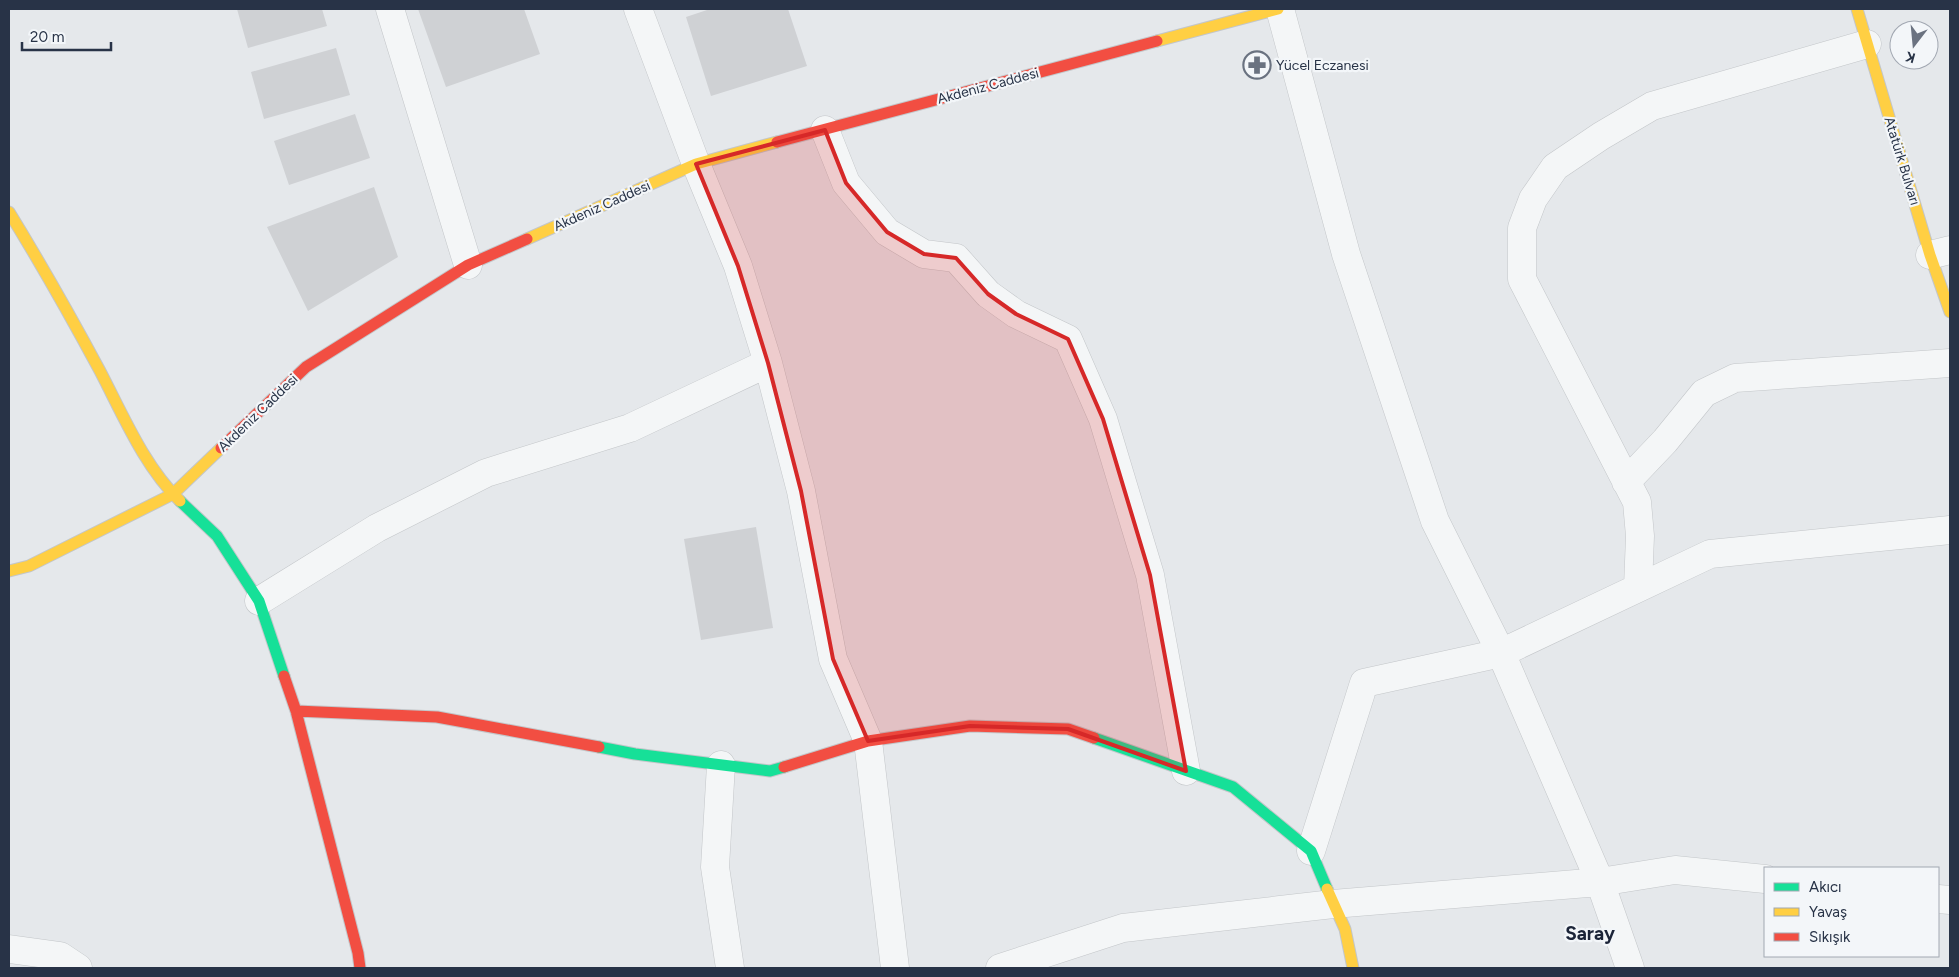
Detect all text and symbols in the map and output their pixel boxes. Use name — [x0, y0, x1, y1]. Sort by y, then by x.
scale bar — [22, 20, 111, 52]
north arrow — [1889, 20, 1939, 70]
text: 20 m — [30, 28, 64, 46]
text: K — [1903, 47, 1917, 66]
pharmacy icon: Yücel Eczanesi — [1242, 50, 1272, 80]
place label: Yücel Eczanesi — [1276, 57, 1369, 74]
street label: Akdeniz Caddesi — [935, 64, 1041, 108]
street label: Atatürk Bulvarı — [1880, 115, 1924, 207]
street label: Akdeniz Caddesi — [551, 177, 653, 235]
street label: Akdeniz Caddesi — [215, 371, 301, 455]
legend — [1764, 867, 1939, 957]
text: Akıcı — [1809, 878, 1842, 896]
text: Yavaş — [1809, 903, 1847, 921]
district label: Saray — [1565, 922, 1615, 945]
text: Sıkışık — [1809, 928, 1851, 946]

